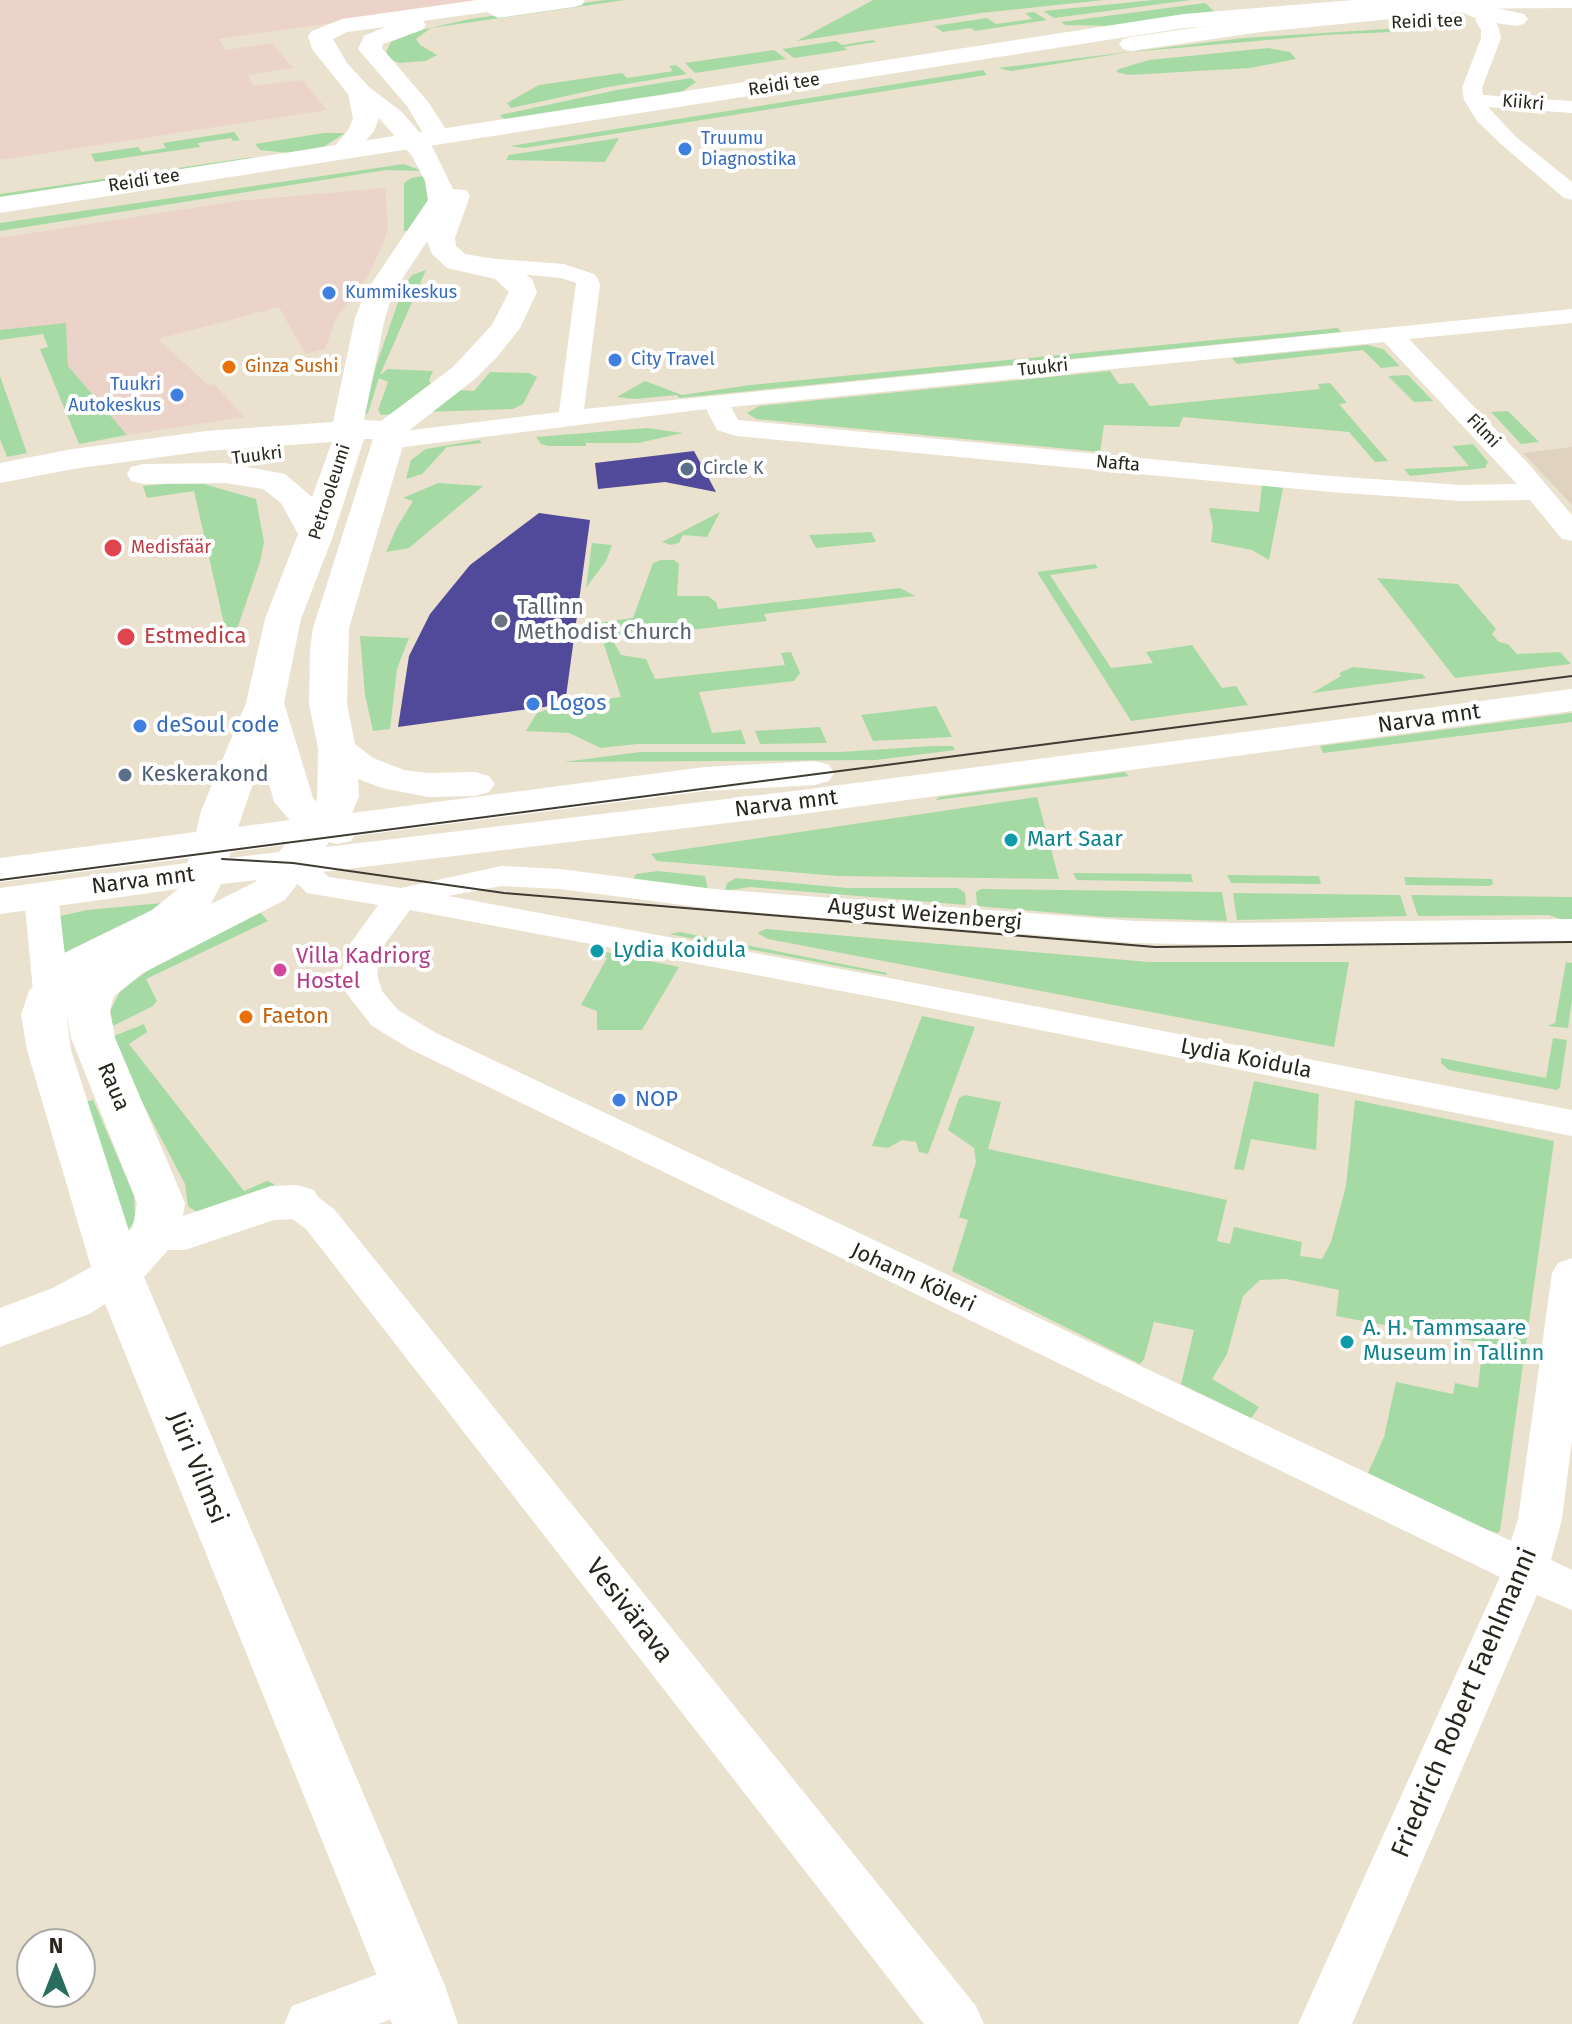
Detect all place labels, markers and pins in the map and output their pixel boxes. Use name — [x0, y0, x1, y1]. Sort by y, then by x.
place label: Truumu Diagnostika — [701, 128, 796, 170]
marker: Truumu Diagnostika — [676, 140, 694, 158]
place label: Kummikeskus — [345, 282, 457, 304]
marker: Kummikeskus — [320, 284, 338, 302]
place label: City Travel — [631, 349, 715, 371]
marker: City Travel — [606, 351, 624, 369]
place label: Ginza Sushi — [245, 356, 338, 378]
marker: Ginza Sushi — [220, 358, 238, 376]
place label: Tuukri Autokeskus — [68, 374, 161, 416]
marker: Tuukri Autokeskus — [168, 386, 186, 404]
place label: Circle K — [703, 458, 764, 480]
marker: Circle K — [678, 460, 696, 478]
marker: Medisfäär — [102, 537, 124, 559]
place label: Medisfäär — [131, 537, 211, 559]
place label: Tallinn Methodist Church — [517, 595, 692, 646]
marker: Tallinn Methodist Church — [492, 612, 510, 630]
place label: Estmedica — [144, 624, 246, 650]
marker: Estmedica — [115, 626, 137, 648]
place label: Logos — [549, 691, 606, 717]
marker: Logos — [524, 695, 542, 713]
place label: deSoul code — [156, 713, 279, 739]
marker: deSoul code — [131, 717, 149, 735]
place label: Keskerakond — [141, 762, 269, 788]
marker: Keskerakond — [116, 766, 134, 784]
place label: Mart Saar — [1027, 827, 1123, 853]
marker: Mart Saar — [1002, 831, 1020, 849]
place label: Lydia Koidula — [613, 938, 746, 964]
marker: Lydia Koidula — [588, 942, 606, 960]
place label: Villa Kadriorg Hostel — [296, 944, 430, 996]
marker: Villa Kadriorg Hostel — [271, 961, 289, 979]
place label: Faeton — [262, 1004, 329, 1030]
marker: Faeton — [237, 1008, 255, 1026]
place label: NOP — [635, 1087, 678, 1113]
marker: NOP — [610, 1091, 628, 1109]
place label: A. H. Tammsaare Museum in Tallinn — [1363, 1316, 1544, 1368]
marker: A. H. Tammsaare Museum in Tallinn — [1338, 1333, 1356, 1351]

